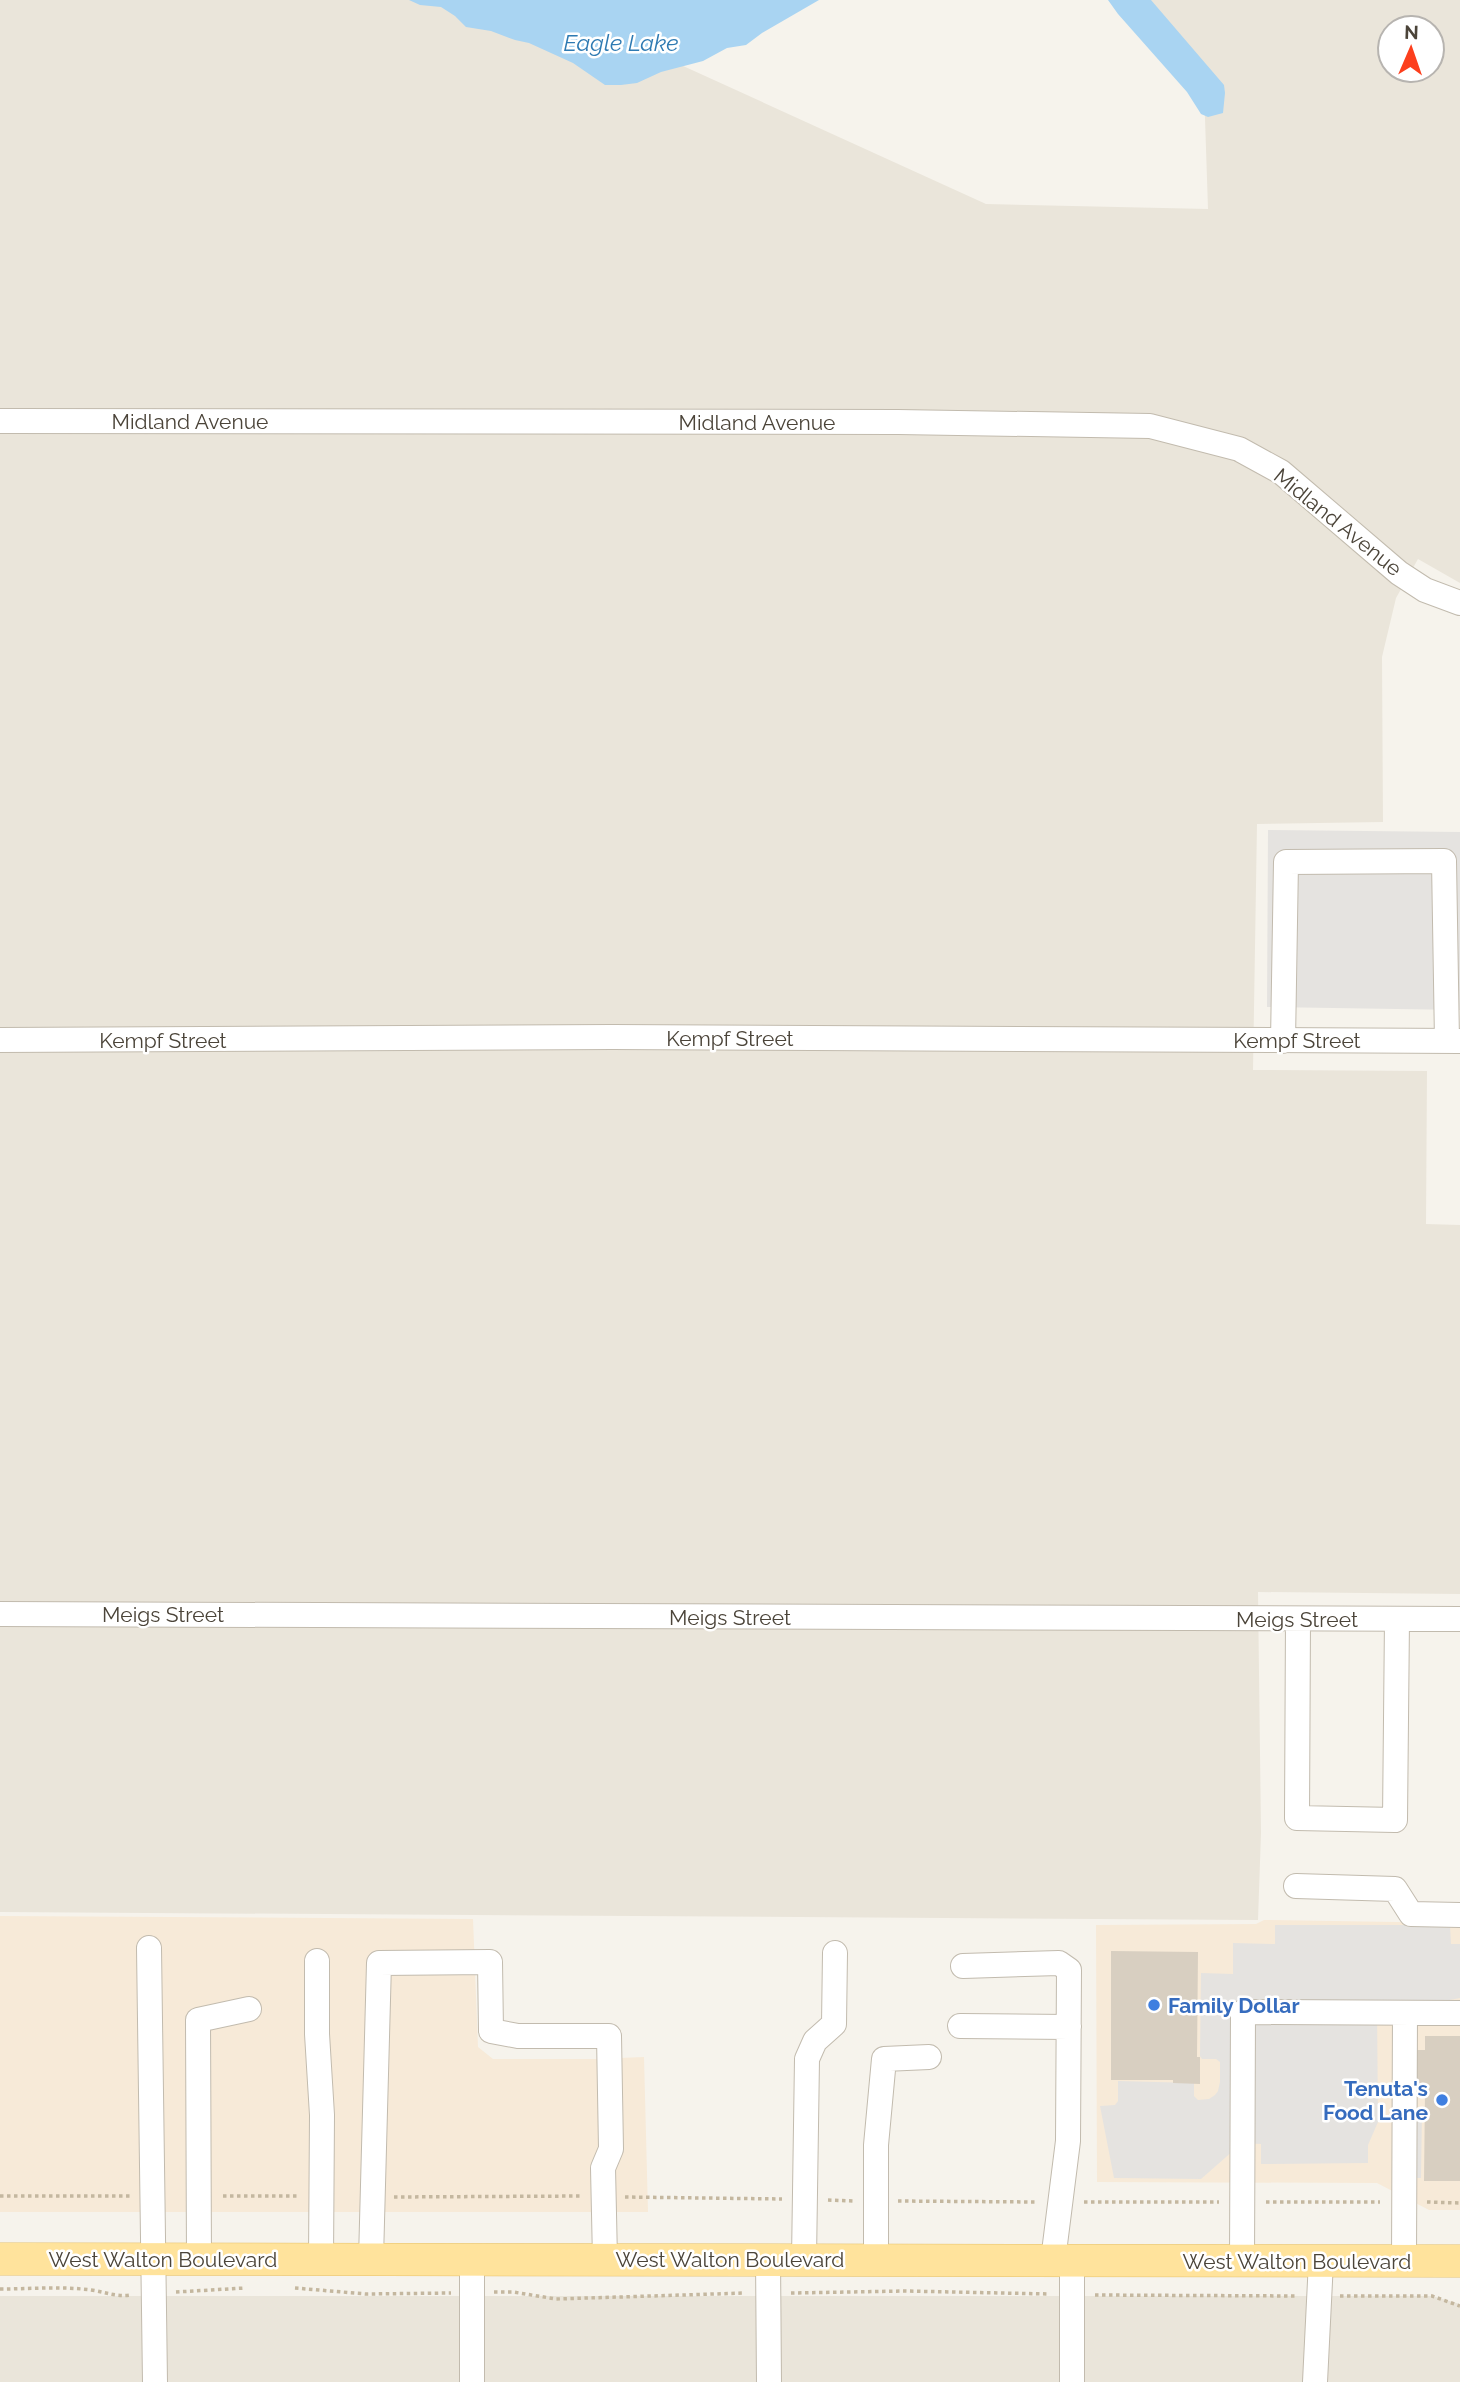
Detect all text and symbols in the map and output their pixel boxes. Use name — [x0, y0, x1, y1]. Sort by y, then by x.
north arrow — [1376, 14, 1446, 84]
text: N — [1404, 21, 1419, 43]
water label: Eagle Lake — [564, 29, 678, 56]
street label: Midland Avenue — [112, 409, 268, 434]
street label: Midland Avenue — [679, 410, 835, 435]
street label: Midland Avenue — [1269, 463, 1407, 581]
street label: Kempf Street — [666, 1026, 794, 1051]
street label: Kempf Street — [99, 1028, 227, 1053]
street label: Kempf Street — [1233, 1028, 1361, 1053]
street label: Meigs Street — [102, 1602, 224, 1627]
street label: Meigs Street — [669, 1605, 791, 1630]
street label: Meigs Street — [1236, 1607, 1358, 1632]
place label: Family Dollar — [1168, 1993, 1300, 2018]
marker: Family Dollar — [1146, 1997, 1162, 2013]
place label: Tenuta's Food Lane — [1323, 2076, 1428, 2125]
marker: Tenuta's Food Lane — [1434, 2092, 1450, 2108]
street label: West Walton Boulevard — [49, 2247, 277, 2272]
street label: West Walton Boulevard — [616, 2247, 844, 2272]
street label: West Walton Boulevard — [1183, 2249, 1411, 2274]

